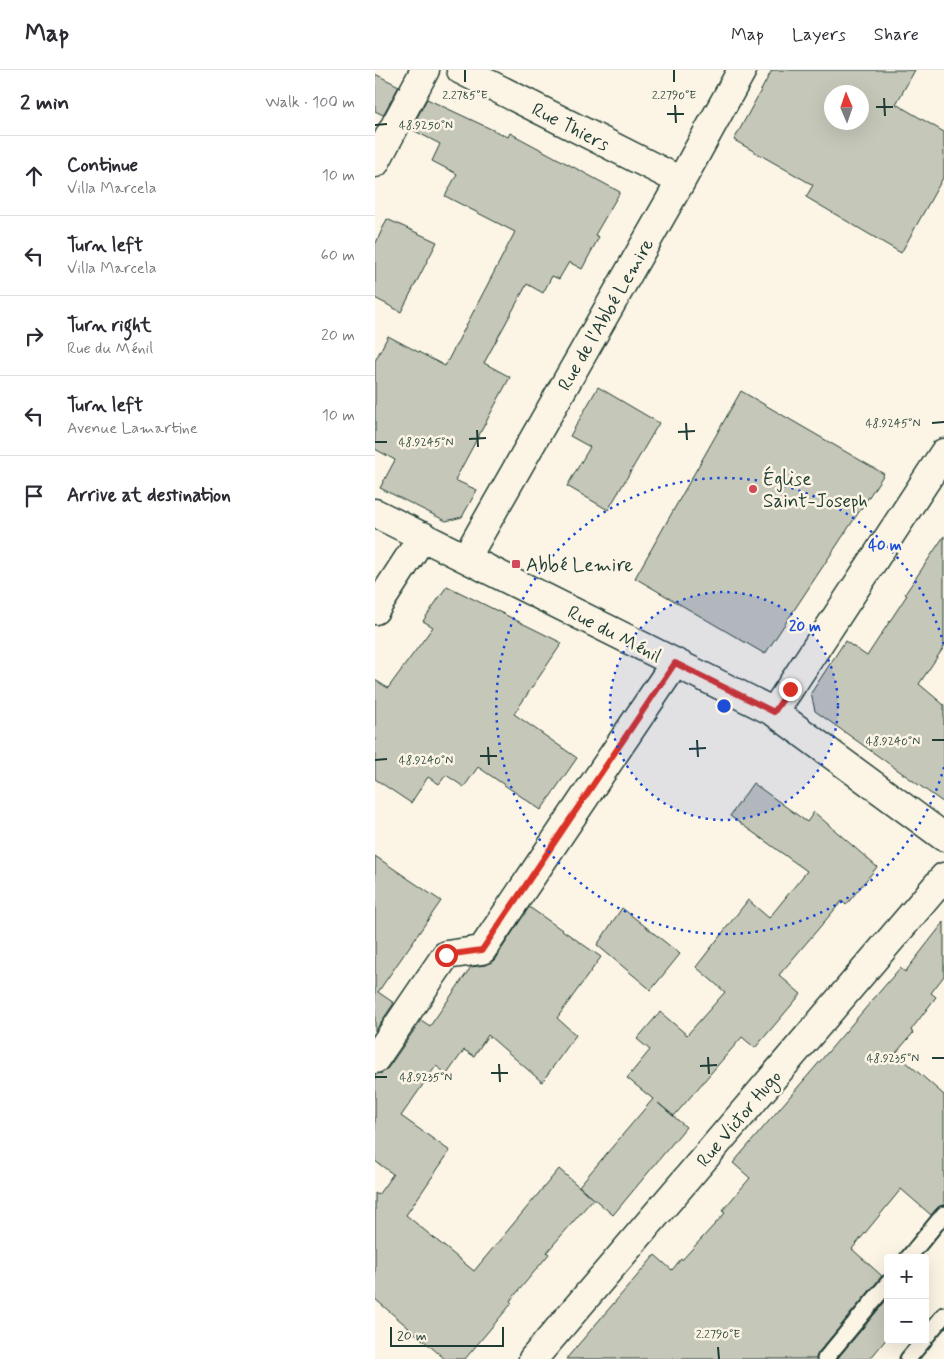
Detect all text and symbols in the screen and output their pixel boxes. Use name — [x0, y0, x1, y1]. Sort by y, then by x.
text: Map — [25, 19, 69, 50]
text: Map — [731, 23, 764, 47]
text: Layers — [792, 23, 846, 47]
text: Share — [874, 23, 919, 47]
north arrow — [824, 85, 869, 130]
text: 2.2785°E — [442, 88, 488, 104]
text: 2.2790°E — [652, 88, 696, 104]
text: 2 min — [20, 89, 69, 117]
text: Walk · 100 m — [265, 92, 355, 113]
street label: Rue Thiers — [527, 97, 614, 158]
text: 48.9250°N — [399, 118, 453, 134]
text: Continue — [67, 153, 138, 178]
icon: ahead — [20, 162, 48, 190]
text: 10 m — [322, 165, 355, 186]
text: Villa Marcela — [67, 178, 156, 199]
text: Turn left — [67, 233, 143, 258]
street label: Rue de l'Abbé Lemire — [552, 234, 660, 396]
icon: left — [20, 242, 48, 270]
text: 60 m — [321, 245, 355, 266]
text: Villa Marcela — [67, 258, 156, 279]
text: Turn right — [67, 313, 151, 338]
icon: right — [20, 322, 48, 350]
text: 20 m — [321, 325, 355, 346]
text: Rue du Ménil — [67, 338, 153, 359]
text: Turn left — [67, 393, 143, 418]
icon: left — [20, 402, 48, 430]
text: 10 m — [322, 405, 355, 426]
text: 48.9245°N — [866, 416, 920, 432]
text: Avenue Lamartine — [67, 418, 198, 439]
text: 48.9245°N — [399, 435, 453, 451]
place label: Église Saint-Joseph — [763, 466, 868, 514]
icon: arrive — [20, 482, 48, 510]
text: Arrive at destination — [67, 483, 231, 508]
marker: Église Saint-Joseph — [747, 483, 759, 495]
text: 40 m — [868, 536, 902, 556]
place label: Abbé Lemire — [526, 553, 633, 578]
marker: Abbé Lemire — [510, 558, 522, 570]
street label: Rue du Ménil — [563, 600, 666, 669]
text: 20 m — [789, 617, 821, 637]
route end — [779, 678, 802, 701]
centre of rings — [715, 697, 733, 715]
text: 48.9240°N — [866, 734, 920, 750]
text: 48.9240°N — [399, 753, 453, 769]
route start — [435, 944, 458, 967]
text: 48.9235°N — [867, 1051, 919, 1067]
street label: Rue Victor Hugo — [691, 1065, 789, 1174]
text: 48.9235°N — [400, 1070, 452, 1086]
map controls — [884, 1254, 929, 1344]
button: + — [884, 1254, 929, 1299]
button: − — [884, 1299, 929, 1344]
scale bar — [390, 1324, 504, 1347]
text: 20 m — [397, 1327, 427, 1345]
text: 2.2790°E — [696, 1327, 740, 1343]

